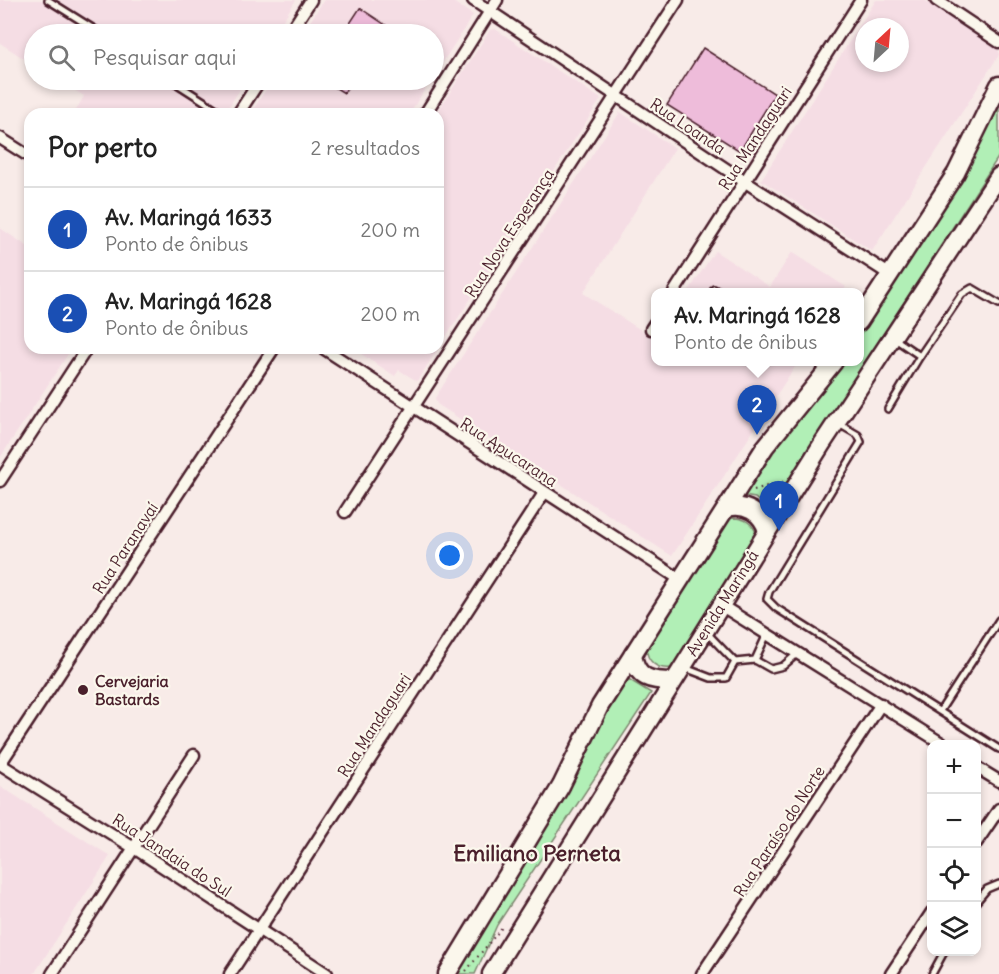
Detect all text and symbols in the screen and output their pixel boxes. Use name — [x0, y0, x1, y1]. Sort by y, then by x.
north arrow — [855, 18, 909, 72]
search box — [24, 24, 444, 90]
icon: search — [45, 41, 78, 74]
text: Pesquisar aqui — [93, 43, 236, 71]
street label: Rua Mandaguari — [714, 82, 796, 194]
street label: Rua Loanda — [646, 93, 730, 159]
text: Por perto — [48, 131, 157, 164]
text: 2 resultados — [311, 135, 420, 160]
street label: Rua Nova Esperança — [460, 165, 558, 301]
text: Av. Maringá 1633 — [105, 203, 272, 231]
text: 1 — [64, 217, 71, 242]
text: 200 m — [360, 217, 420, 242]
text: Ponto de ônibus — [105, 231, 248, 256]
text: Av. Maringá 1628 — [105, 287, 272, 315]
popup — [651, 288, 864, 366]
text: 2 — [62, 301, 73, 326]
text: 200 m — [360, 301, 420, 326]
text: Av. Maringá 1628 — [674, 301, 841, 329]
text: Ponto de ônibus — [105, 315, 248, 340]
text: Ponto de ônibus — [674, 329, 817, 354]
pin: 2 — [738, 386, 777, 435]
street label: Rua Apucarana — [457, 413, 561, 491]
pin: 1 — [760, 482, 798, 531]
street label: Rua Paranavaí — [88, 498, 162, 597]
your location — [435, 541, 464, 570]
street label: Avenida Maringá — [681, 546, 763, 660]
street label: Rua Mandaguari — [333, 669, 415, 781]
place label: Cervejaria Bastards — [95, 671, 169, 709]
marker: Cervejaria Bastards — [76, 683, 90, 697]
map controls — [927, 740, 981, 956]
button: + — [927, 740, 981, 794]
street label: Rua Paraíso do Norte — [729, 762, 829, 900]
button: − — [927, 794, 981, 848]
street label: Rua Jandaia do Sul — [109, 809, 235, 901]
district label: Emiliano Perneta — [453, 839, 621, 867]
button: locate — [927, 848, 981, 902]
button: layers — [927, 902, 981, 956]

